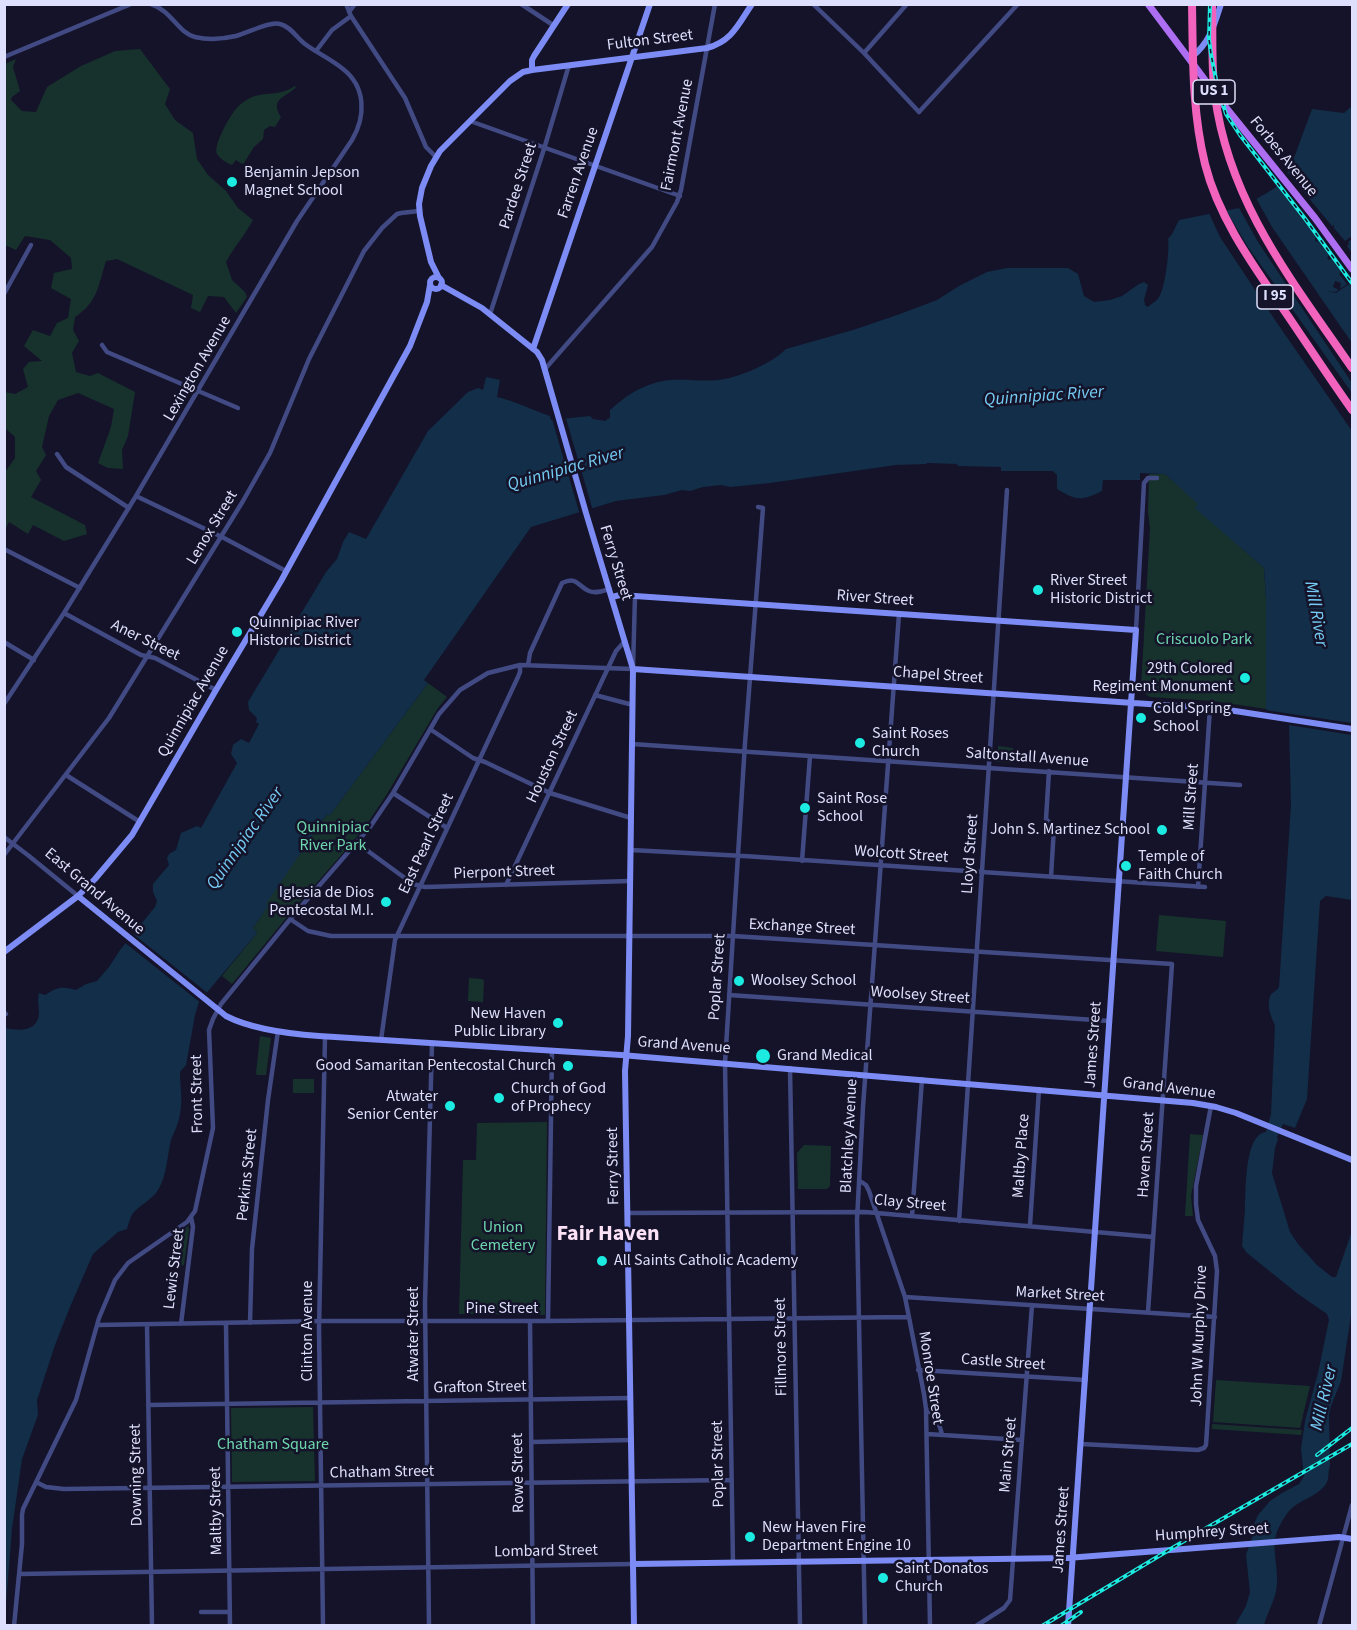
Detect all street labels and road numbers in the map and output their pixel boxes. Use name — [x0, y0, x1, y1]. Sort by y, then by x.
street label: Fulton Street — [606, 26, 694, 56]
street label: Fairmont Avenue — [658, 77, 698, 193]
road number: US 1 — [1193, 80, 1235, 104]
street label: Forbes Avenue — [1245, 113, 1321, 201]
street label: Farren Avenue — [554, 125, 604, 221]
street label: Pardee Street — [496, 140, 542, 232]
road number: I 95 — [1257, 285, 1293, 309]
street label: Lexington Avenue — [160, 313, 236, 425]
street label: Lenox Street — [183, 487, 243, 569]
street label: Ferry Street — [594, 523, 636, 603]
street label: River Street — [836, 587, 914, 611]
street label: Aner Street — [107, 616, 183, 666]
street label: Quinnipiac Avenue — [154, 643, 234, 761]
street label: Chapel Street — [892, 663, 984, 689]
street label: Houston Street — [523, 708, 583, 806]
street label: Saltonstall Avenue — [965, 744, 1089, 772]
street label: Mill Street — [1180, 763, 1204, 831]
street label: East Pearl Street — [395, 791, 459, 897]
street label: Lloyd Street — [959, 813, 983, 895]
street label: Wolcott Street — [853, 842, 949, 868]
street label: East Grand Avenue — [40, 845, 148, 939]
street label: Pierpont Street — [453, 862, 555, 884]
street label: Exchange Street — [748, 916, 856, 940]
street label: Poplar Street — [705, 933, 731, 1021]
street label: Woolsey Street — [870, 983, 970, 1009]
street label: James Street — [1081, 1001, 1107, 1089]
street label: Grand Avenue — [637, 1033, 731, 1059]
street label: Front Street — [188, 1054, 208, 1134]
street label: Grand Avenue — [1122, 1074, 1216, 1104]
street label: Blatchley Avenue — [837, 1078, 863, 1194]
street label: Haven Street — [1134, 1111, 1160, 1199]
street label: Maltby Place — [1009, 1113, 1035, 1199]
street label: Ferry Street — [604, 1127, 624, 1205]
street label: Perkins Street — [234, 1128, 262, 1222]
street label: Clay Street — [873, 1191, 947, 1217]
street label: Lewis Street — [161, 1228, 189, 1310]
street label: John W Murphy Drive — [1188, 1265, 1212, 1407]
street label: Clinton Avenue — [298, 1280, 318, 1382]
street label: Market Street — [1015, 1283, 1105, 1307]
street label: Atwater Street — [404, 1286, 424, 1382]
street label: Fillmore Street — [772, 1298, 792, 1396]
street label: Pine Street — [466, 1299, 538, 1319]
street label: Monroe Street — [913, 1330, 947, 1426]
street label: Castle Street — [960, 1350, 1046, 1376]
street label: Grafton Street — [433, 1378, 527, 1398]
street label: Main Street — [996, 1416, 1022, 1494]
street label: Poplar Street — [709, 1420, 729, 1508]
street label: Downing Street — [127, 1423, 147, 1527]
street label: Rowe Street — [509, 1433, 529, 1513]
street label: Chatham Street — [330, 1462, 434, 1484]
street label: Maltby Street — [207, 1466, 227, 1556]
street label: James Street — [1049, 1486, 1075, 1574]
street label: Humphrey Street — [1154, 1519, 1270, 1547]
street label: Lombard Street — [494, 1541, 598, 1563]

